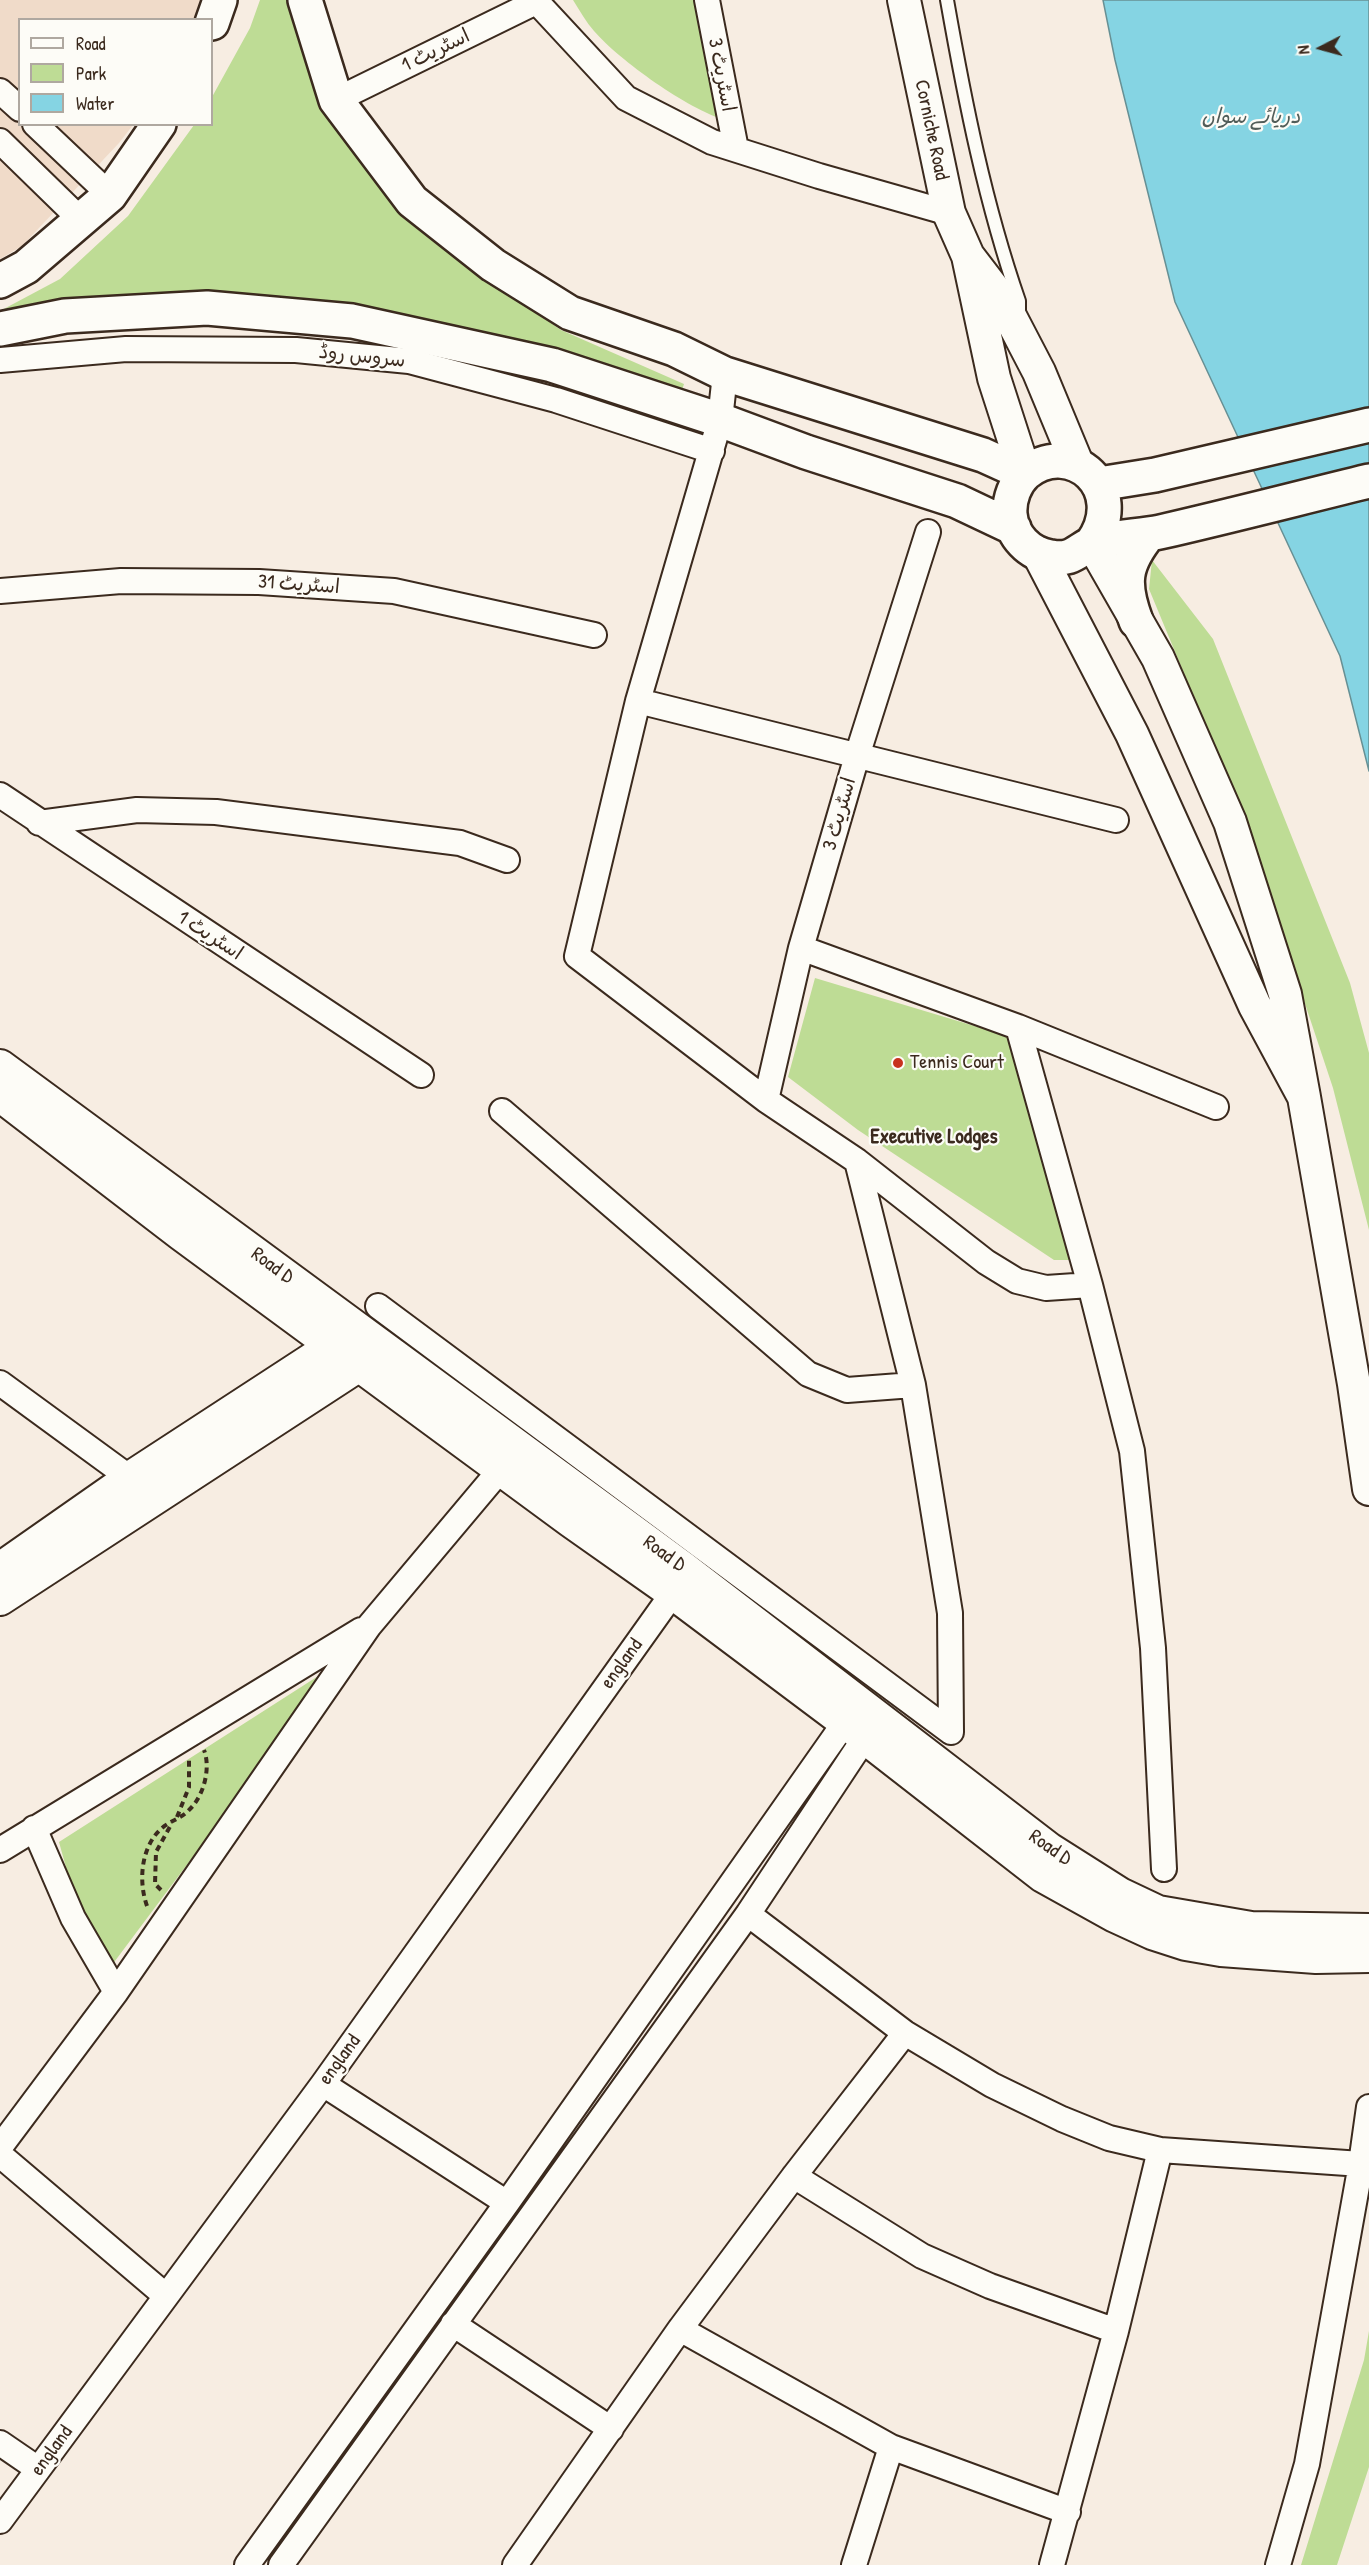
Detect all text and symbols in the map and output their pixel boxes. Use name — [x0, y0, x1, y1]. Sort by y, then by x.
legend — [18, 18, 213, 126]
north arrow — [1291, 18, 1351, 78]
street label: اسٹریٹ 1 — [398, 24, 474, 78]
text: Road — [76, 31, 106, 56]
street label: اسٹریٹ 3 — [702, 36, 740, 114]
text: N — [1292, 45, 1314, 55]
text: Park — [76, 61, 106, 86]
street label: Corniche Road — [909, 78, 953, 182]
text: Water — [76, 91, 114, 116]
water label: دریائے سواں — [1202, 104, 1300, 130]
street label: سروس روڈ — [317, 341, 407, 373]
street label: اسٹریٹ 31 — [257, 570, 341, 600]
street label: اسٹریٹ 3 — [818, 775, 862, 853]
street label: اسٹریٹ 1 — [173, 906, 247, 966]
place label: Tennis Court — [910, 1051, 1004, 1075]
marker: Tennis Court — [891, 1056, 905, 1070]
district label: Executive Lodges — [870, 1124, 998, 1150]
street label: Road D — [246, 1243, 298, 1289]
street label: Road D — [638, 1531, 690, 1577]
street label: england — [596, 1634, 648, 1694]
street label: Road D — [1024, 1825, 1076, 1871]
street label: england — [314, 2030, 366, 2090]
street label: england — [26, 2421, 78, 2481]

